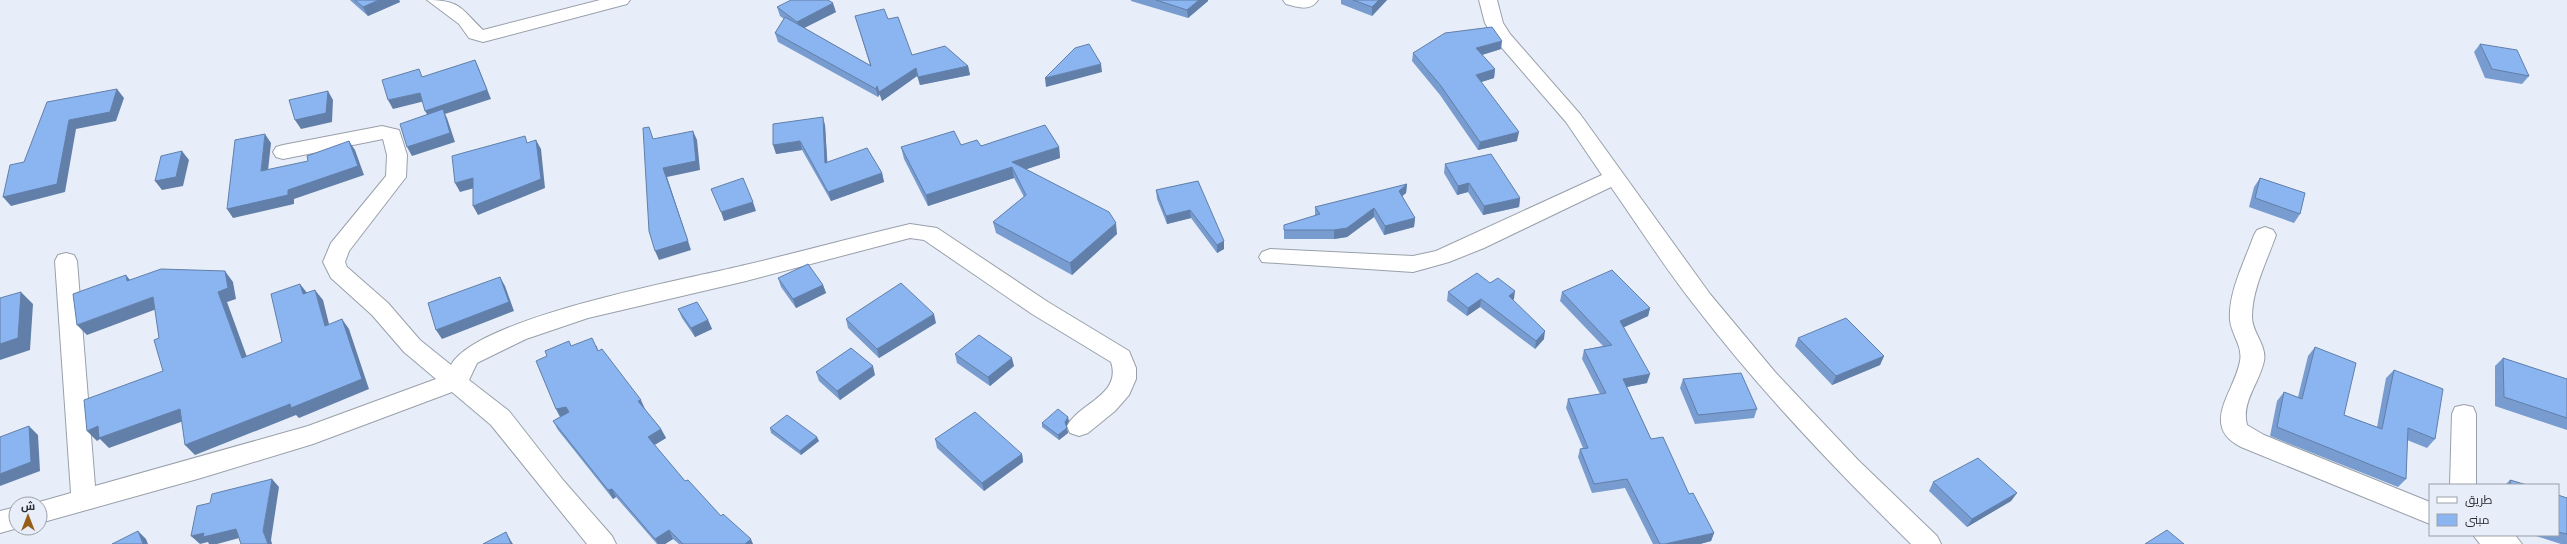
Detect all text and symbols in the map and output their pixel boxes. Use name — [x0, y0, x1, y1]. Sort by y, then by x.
legend — [2429, 484, 2559, 536]
text: طريق — [2465, 493, 2493, 509]
north arrow — [8, 496, 48, 536]
text: ش — [21, 500, 35, 514]
text: مبنى — [2465, 513, 2490, 529]

